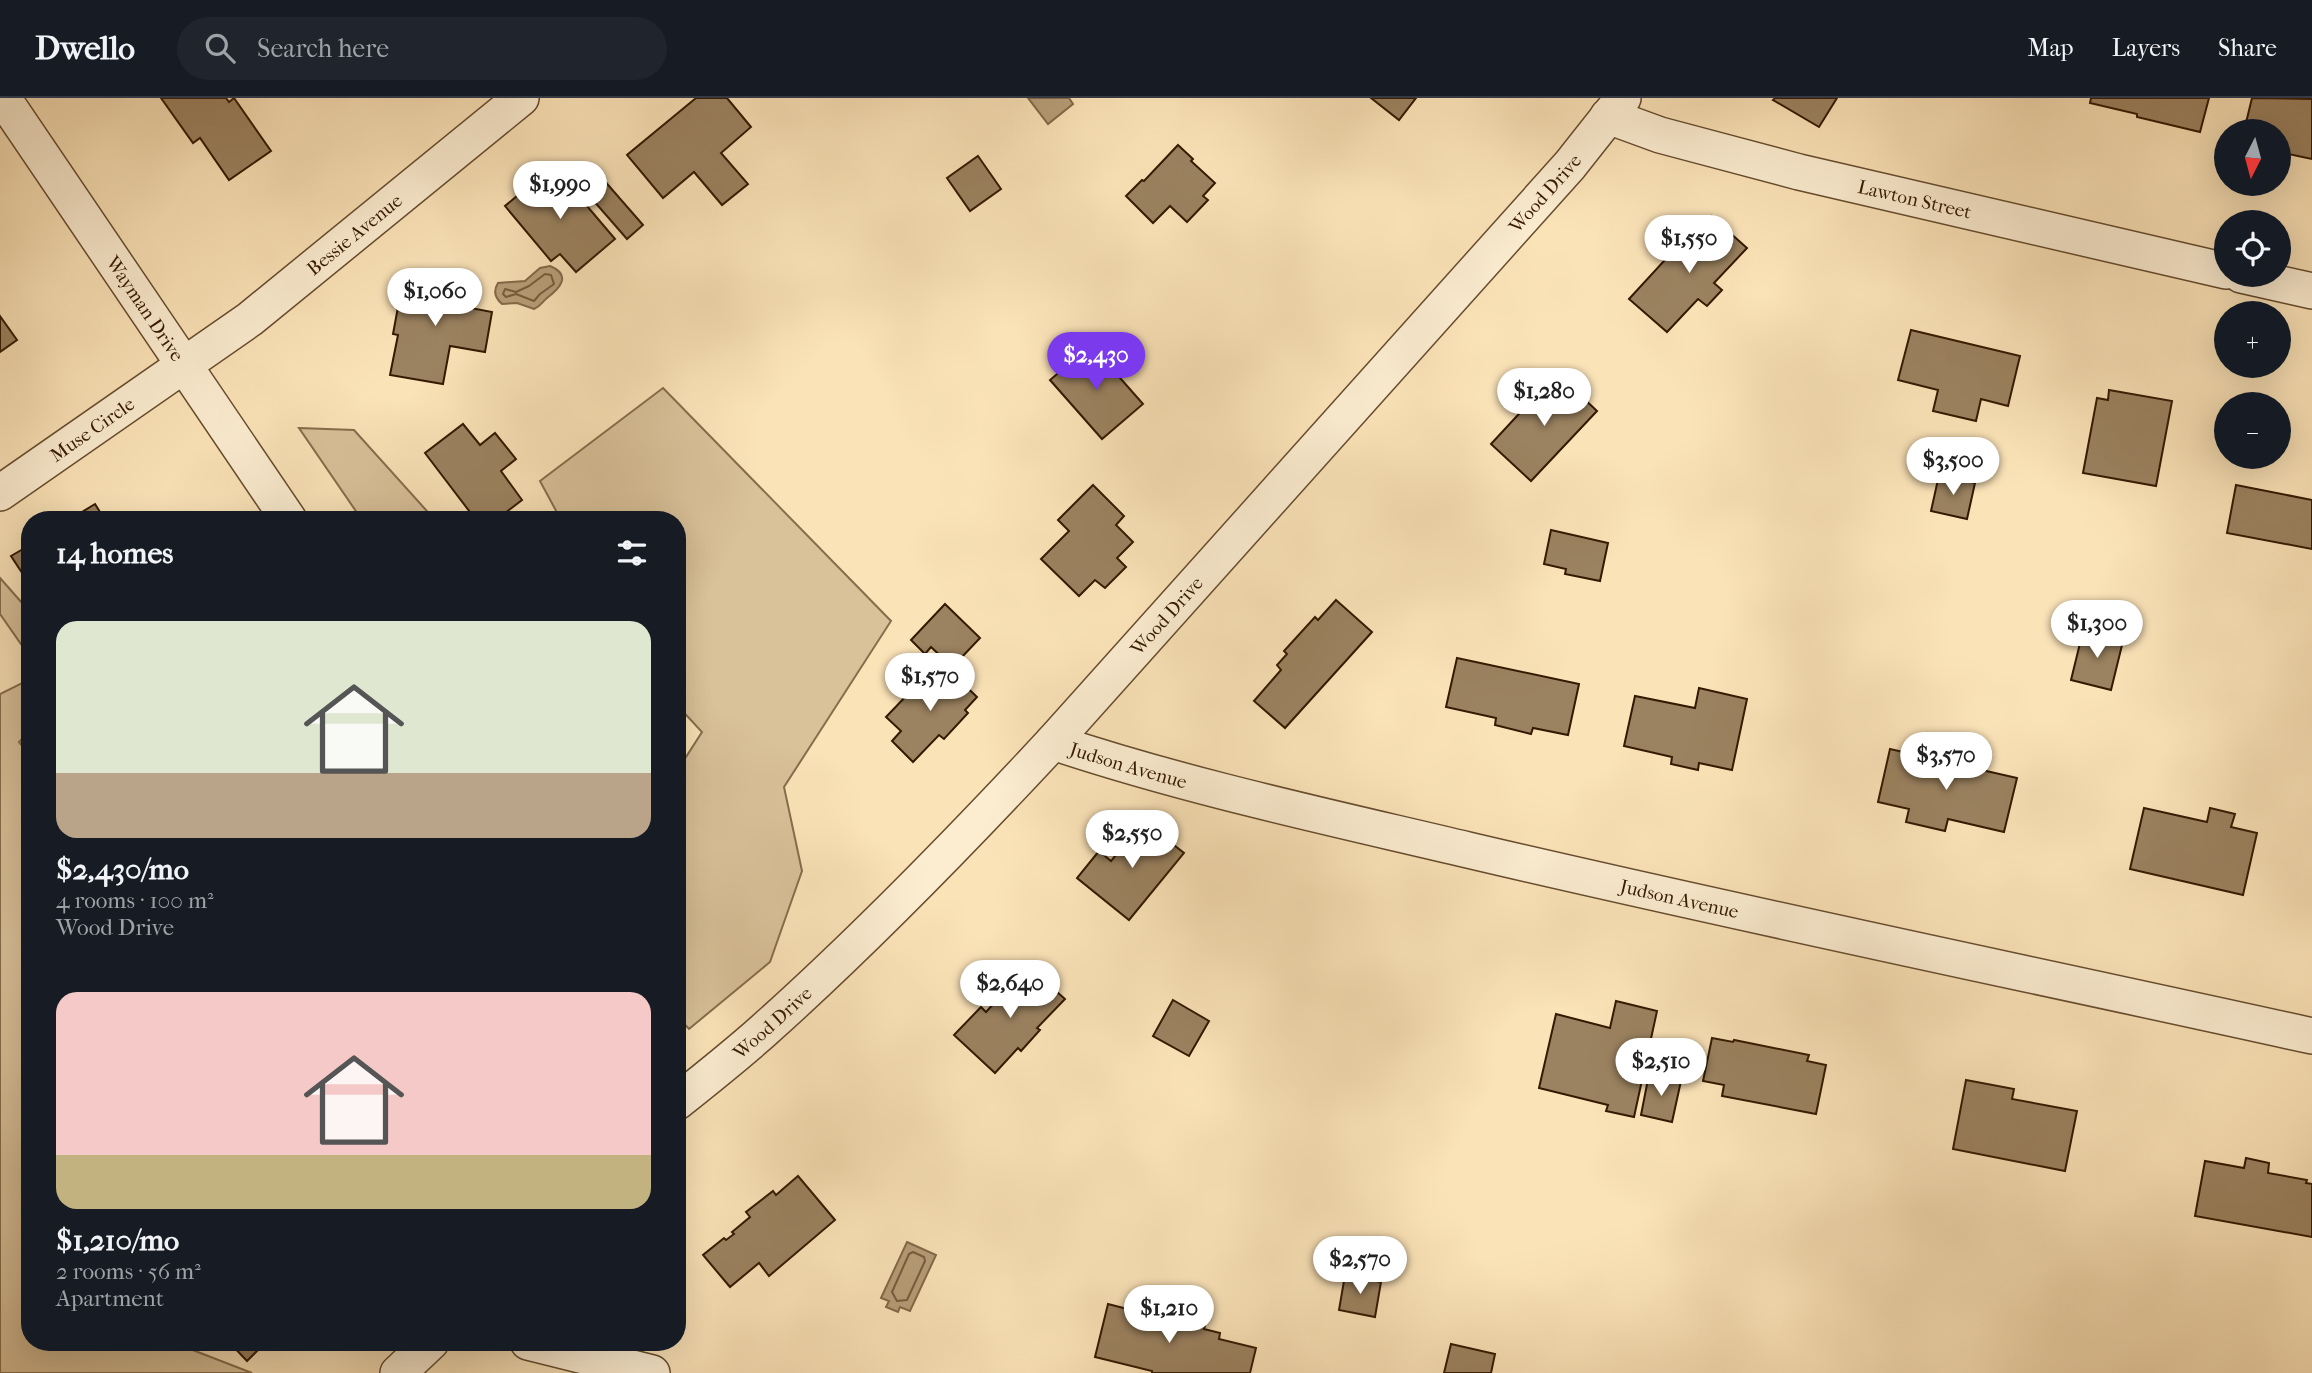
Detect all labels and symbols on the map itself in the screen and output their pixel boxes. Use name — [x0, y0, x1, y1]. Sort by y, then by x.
north arrow — [2214, 119, 2291, 196]
street label: Wood Drive — [1504, 150, 1586, 238]
pin: $1,990 — [503, 162, 617, 221]
street label: Lawton Street — [1856, 176, 1974, 224]
street label: Bessie Avenue — [303, 190, 407, 280]
pin: $1,550 — [1632, 216, 1746, 275]
street label: Wayman Drive — [101, 251, 188, 366]
pin: $1,060 — [378, 268, 492, 328]
pin: $2,430 — [1039, 332, 1153, 392]
pin: $1,280 — [1487, 368, 1601, 428]
street label: Muse Circle — [46, 393, 139, 467]
pin: $3,500 — [1896, 438, 2010, 497]
street label: Wood Drive — [1126, 572, 1208, 661]
pin: $1,300 — [2040, 601, 2154, 660]
pin: $1,570 — [873, 654, 987, 713]
pin: $3,570 — [1889, 732, 2003, 792]
street label: Judson Avenue — [1065, 738, 1189, 793]
pin: $2,550 — [1075, 810, 1189, 870]
street label: Judson Avenue — [1616, 875, 1741, 923]
pin: $2,640 — [953, 960, 1067, 1020]
street label: Wood Drive — [728, 982, 816, 1065]
pin: $2,510 — [1604, 1038, 1718, 1098]
pin: $2,570 — [1303, 1236, 1417, 1296]
pin: $1,210 — [1112, 1286, 1226, 1345]

